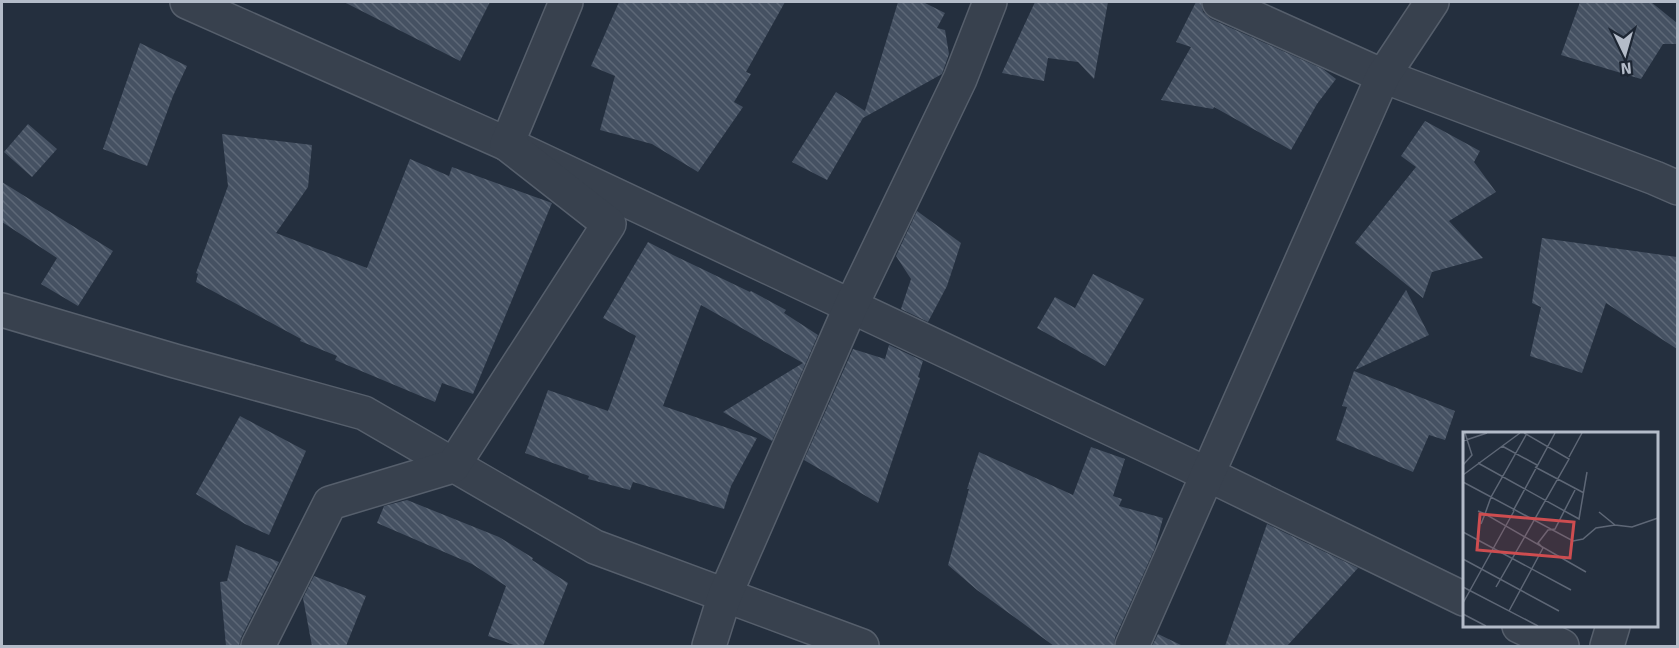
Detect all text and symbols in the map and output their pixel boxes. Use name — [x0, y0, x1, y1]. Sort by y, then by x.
north arrow — [1595, 24, 1655, 84]
text: N — [1620, 57, 1633, 78]
inset map — [1463, 432, 1658, 627]

